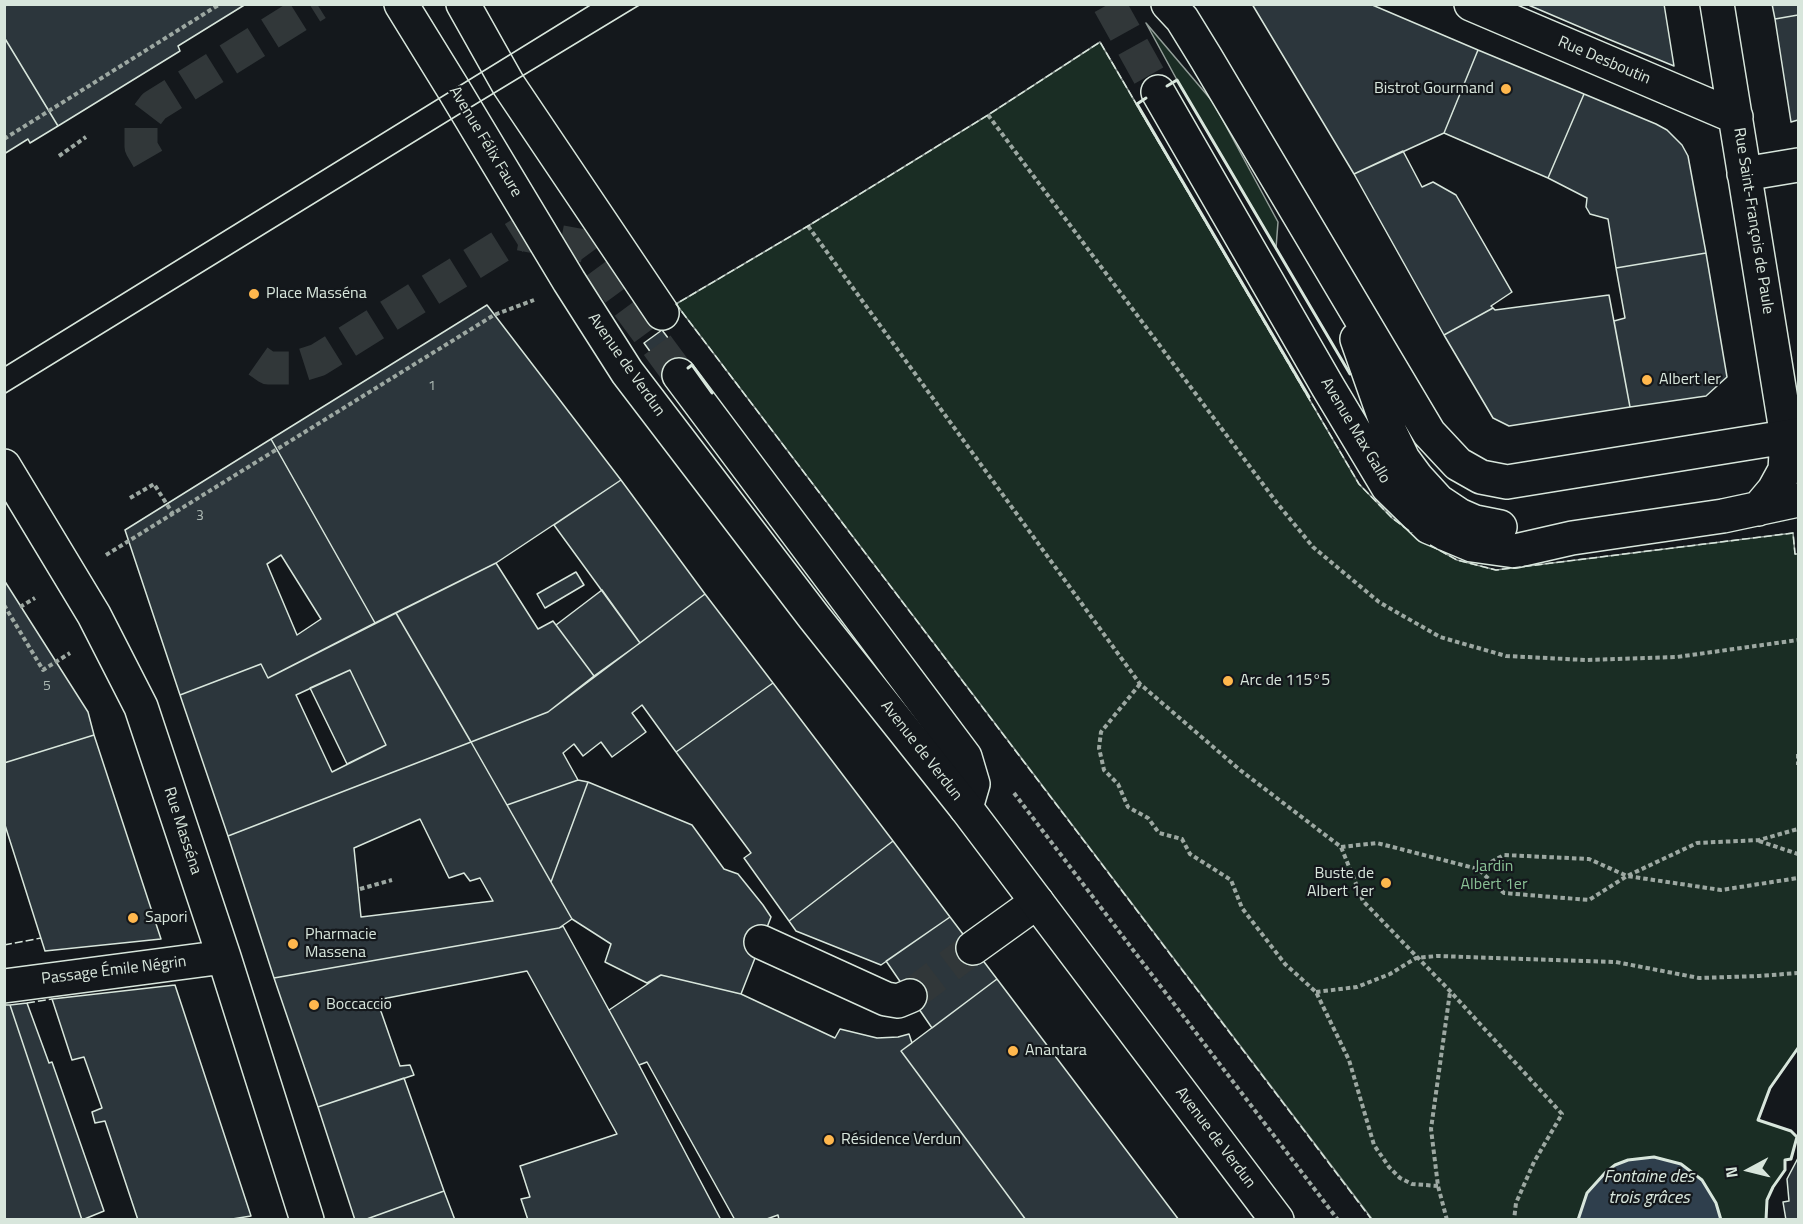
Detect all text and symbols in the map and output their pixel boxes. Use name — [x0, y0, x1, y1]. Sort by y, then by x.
street label: Rue Desboutin — [1555, 33, 1653, 89]
place label: Bistrot Gourmand — [1374, 79, 1494, 99]
marker: Bistrot Gourmand — [1499, 82, 1513, 96]
street label: Avenue Félix Faure — [444, 83, 526, 201]
street label: Rue Saint-François de Paule — [1729, 126, 1777, 316]
place label: Place Masséna — [266, 284, 367, 304]
marker: Place Masséna — [247, 287, 261, 301]
street label: Avenue de Verdun — [583, 310, 669, 420]
place label: Albert Ier — [1659, 370, 1721, 390]
marker: Albert Ier — [1640, 373, 1654, 387]
street label: Avenue Max Gallo — [1316, 375, 1394, 487]
house number: 1 — [428, 379, 436, 395]
house number: 3 — [196, 509, 204, 525]
place label: Arc de 115°5 — [1240, 671, 1330, 691]
marker: Arc de 115°5 — [1221, 674, 1235, 688]
house number: 5 — [43, 679, 51, 695]
street label: Avenue de Verdun — [876, 697, 966, 805]
street label: Rue Masséna — [159, 785, 205, 877]
park label: Jardin Albert 1er — [1461, 857, 1527, 895]
place label: Buste de Albert 1er — [1307, 864, 1374, 902]
marker: Buste de Albert 1er — [1379, 876, 1393, 890]
place label: Sapori — [145, 908, 188, 928]
marker: Sapori — [126, 911, 140, 925]
place label: Pharmacie Massena — [305, 925, 377, 963]
marker: Pharmacie Massena — [286, 937, 300, 951]
street label: Passage Émile Négrin — [40, 953, 188, 989]
place label: Boccaccio — [326, 995, 392, 1015]
marker: Boccaccio — [307, 998, 321, 1012]
place label: Anantara — [1025, 1041, 1087, 1061]
marker: Anantara — [1006, 1044, 1020, 1058]
street label: Avenue de Verdun — [1171, 1084, 1259, 1192]
place label: Résidence Verdun — [841, 1130, 961, 1150]
marker: Résidence Verdun — [822, 1133, 836, 1147]
north arrow — [1719, 1140, 1779, 1200]
text: N — [1719, 1165, 1744, 1179]
water label: Fontaine des trois grâces — [1604, 1167, 1694, 1210]

